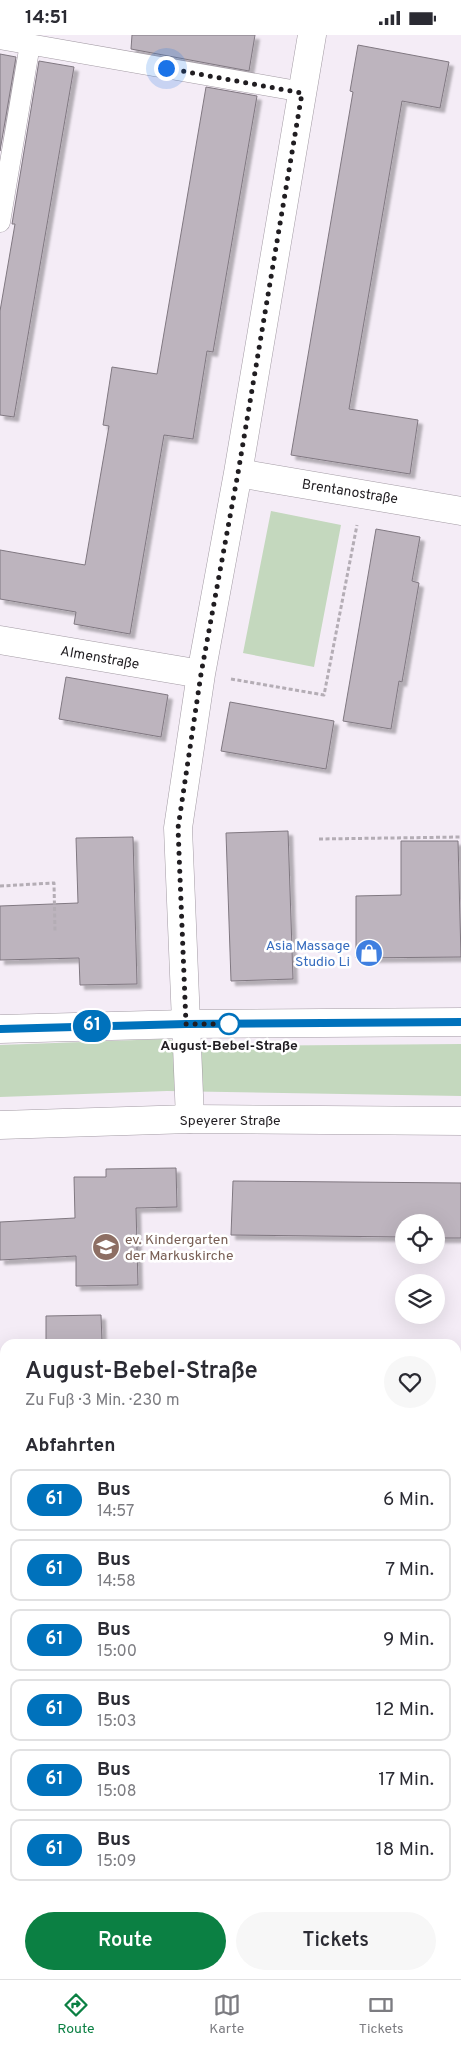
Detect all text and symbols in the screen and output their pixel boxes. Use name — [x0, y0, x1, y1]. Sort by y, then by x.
text: 14:51 — [25, 6, 69, 30]
your location — [154, 56, 179, 81]
street label: Brentanostraße — [301, 476, 399, 508]
street label: Almenstraße — [59, 643, 140, 674]
place label: Asia Massage Studio Li — [266, 938, 350, 971]
shop icon: Asia Massage Studio Li — [354, 938, 384, 968]
line badge: 61 — [70, 1010, 114, 1042]
marker: August-Bebel-Straße — [218, 1013, 240, 1035]
text: 61 — [83, 1014, 101, 1037]
place label: August-Bebel-Straße — [160, 1038, 298, 1055]
street label: Speyerer Straße — [179, 1113, 281, 1130]
map controls — [395, 1214, 445, 1324]
button: locate — [395, 1214, 445, 1264]
school or university icon: ev. Kindergarten der Markuskirche — [91, 1232, 121, 1262]
place label: ev. Kindergarten der Markuskirche — [125, 1232, 233, 1265]
button: layers — [395, 1274, 445, 1324]
button: heart — [384, 1356, 436, 1408]
text: August-Bebel-Straße — [25, 1357, 258, 1387]
text: Zu Fuß · 3 Min. · 230 m — [25, 1391, 179, 1411]
text: Abfahrten — [25, 1434, 115, 1458]
text: Bus — [97, 1478, 131, 1502]
text: 61 — [45, 1488, 64, 1511]
text: 6 Min. — [383, 1488, 434, 1512]
text: 14:57 — [97, 1502, 134, 1522]
text: Bus — [97, 1548, 131, 1572]
text: 61 — [45, 1558, 64, 1581]
text: 7 Min. — [385, 1558, 434, 1582]
text: 14:58 — [97, 1572, 136, 1592]
text: Bus — [97, 1618, 131, 1642]
text: 61 — [45, 1628, 64, 1651]
text: 9 Min. — [383, 1628, 434, 1652]
text: 15:00 — [97, 1642, 137, 1662]
text: Bus — [97, 1688, 131, 1712]
text: 61 — [45, 1698, 64, 1721]
text: 12 Min. — [376, 1698, 434, 1722]
text: 15:03 — [97, 1712, 136, 1732]
text: Bus — [97, 1758, 131, 1782]
text: 61 — [45, 1768, 64, 1791]
text: 17 Min. — [378, 1768, 434, 1792]
text: 15:08 — [97, 1782, 137, 1802]
text: Bus — [97, 1828, 131, 1852]
text: 61 — [45, 1838, 64, 1861]
text: 18 Min. — [376, 1838, 434, 1862]
text: 15:09 — [97, 1852, 136, 1872]
button: Route — [25, 1912, 226, 1970]
button: Tickets — [236, 1912, 436, 1970]
tab: Route — [57, 1991, 95, 2038]
tab: Karte — [209, 1991, 244, 2038]
tab: Tickets — [359, 1991, 404, 2038]

